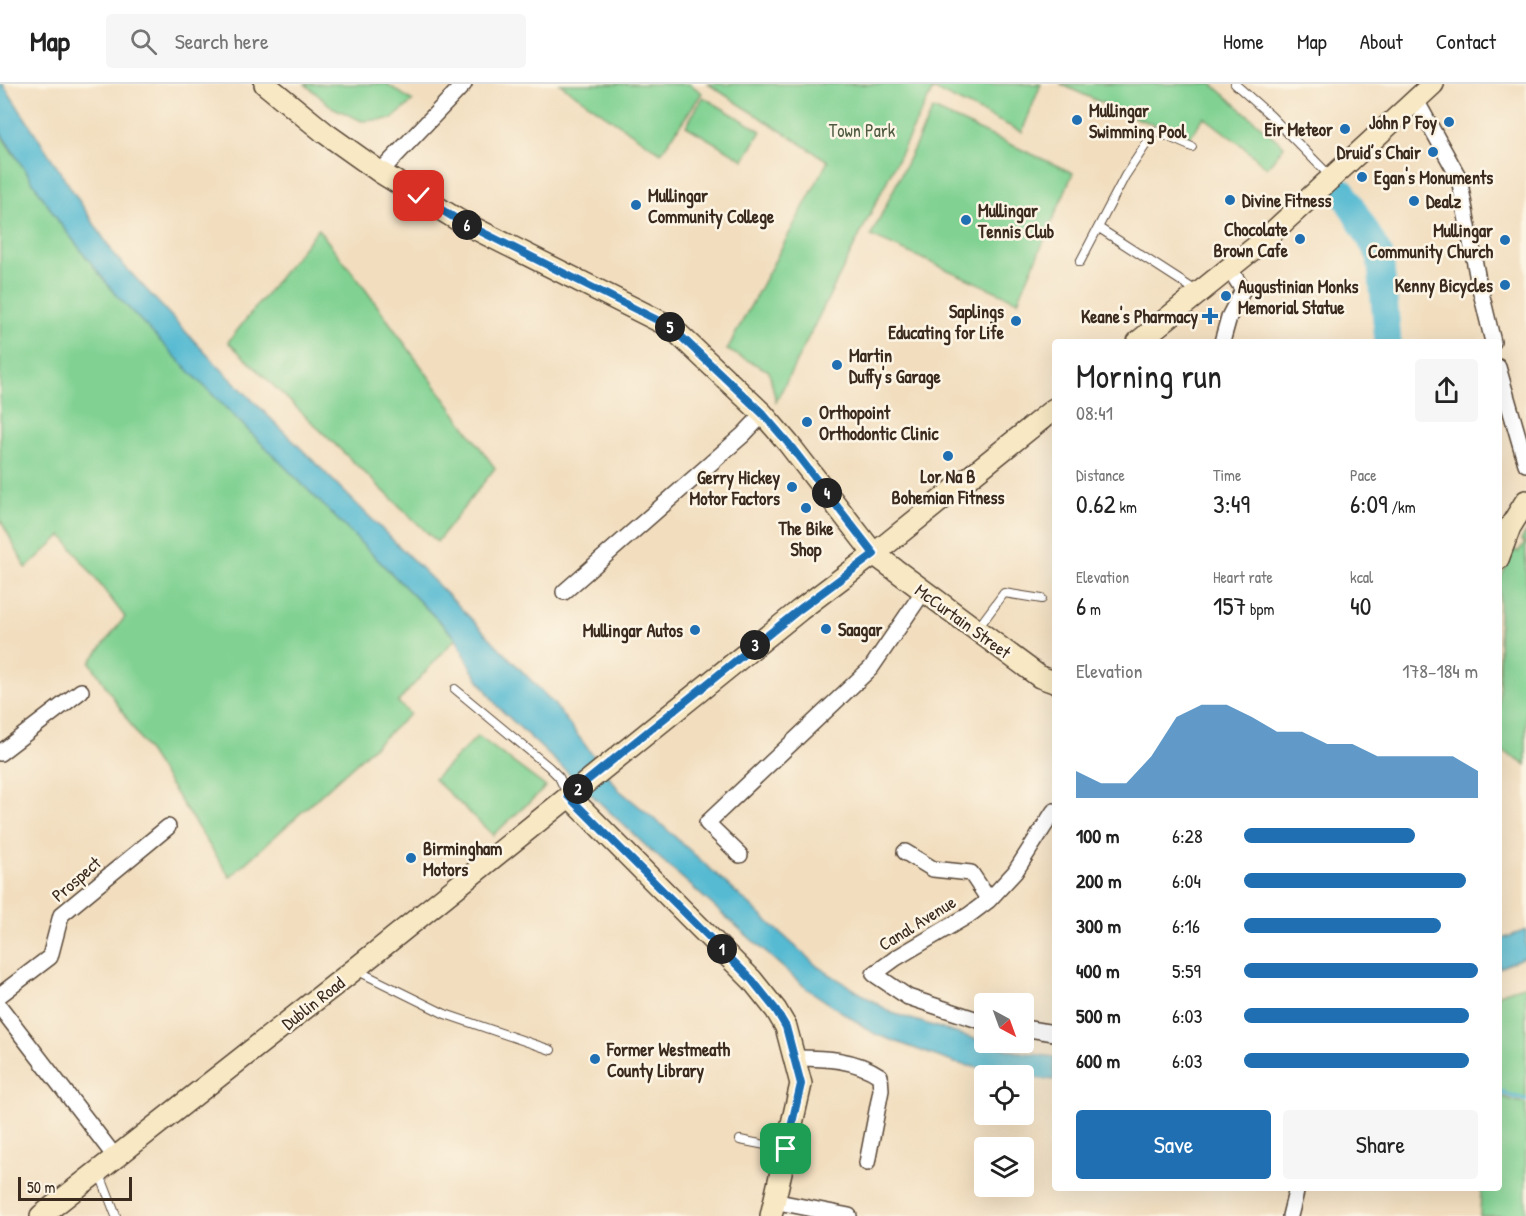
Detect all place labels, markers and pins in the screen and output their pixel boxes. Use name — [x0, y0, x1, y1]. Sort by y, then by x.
place label: Mullingar Swimming Pool — [1089, 98, 1188, 145]
place label: John P Foy — [1369, 110, 1437, 136]
marker: Mullingar Swimming Pool — [1070, 113, 1084, 127]
marker: John P Foy — [1442, 115, 1456, 129]
place label: Eir Meteor — [1265, 117, 1333, 142]
marker: Eir Meteor — [1338, 122, 1352, 136]
place label: Druid’s Chair — [1337, 140, 1421, 165]
marker: Druid’s Chair — [1426, 145, 1440, 159]
place label: Egan's Monuments — [1374, 165, 1493, 191]
pin — [393, 170, 444, 221]
marker: Egan's Monuments — [1355, 170, 1369, 184]
place label: Mullingar Community College — [648, 183, 775, 230]
place label: Divine Fitness — [1242, 188, 1331, 213]
place label: Dealz — [1426, 189, 1462, 214]
marker: Divine Fitness — [1223, 193, 1237, 207]
marker: Dealz — [1407, 194, 1421, 208]
marker: Mullingar Community College — [629, 198, 643, 212]
place label: Mullingar Tennis Club — [977, 198, 1055, 244]
pin: 6 — [452, 210, 482, 240]
marker: Mullingar Tennis Club — [959, 213, 973, 227]
place label: Chocolate Brown Cafe — [1214, 217, 1289, 263]
place label: Mullingar Community Church — [1368, 218, 1493, 265]
marker: Chocolate Brown Cafe — [1293, 232, 1307, 246]
marker: Mullingar Community Church — [1498, 233, 1512, 247]
place label: Kenny Bicycles — [1395, 273, 1493, 299]
place label: Augustinian Monks Memorial Statue — [1238, 274, 1358, 320]
marker: Kenny Bicycles — [1498, 278, 1512, 292]
marker: Augustinian Monks Memorial Statue — [1219, 289, 1233, 303]
place label: Saplings Educating for Life — [888, 299, 1005, 346]
place label: Keane's Pharmacy — [1081, 304, 1198, 330]
marker: Keane's Pharmacy — [1203, 309, 1217, 323]
pin: 5 — [655, 312, 685, 342]
marker: Saplings Educating for Life — [1009, 314, 1023, 328]
place label: Martin Duffy's Garage — [849, 343, 942, 390]
marker: Martin Duffy's Garage — [830, 358, 844, 372]
place label: Orthopoint Orthodontic Clinic — [819, 400, 940, 446]
marker: Orthopoint Orthodontic Clinic — [800, 415, 814, 429]
marker: Lor Na B Bohemian Fitness — [941, 449, 955, 463]
place label: Lor Na B Bohemian Fitness — [892, 464, 1004, 510]
place label: Gerry Hickey Motor Factors — [689, 465, 780, 511]
pin: 4 — [812, 478, 842, 508]
marker: Gerry Hickey Motor Factors — [785, 480, 799, 494]
marker: The Bike Shop — [799, 501, 813, 515]
place label: The Bike Shop — [777, 516, 834, 563]
place label: Saagar — [838, 617, 882, 643]
place label: Mullingar Autos — [583, 618, 683, 644]
marker: Saagar — [819, 622, 833, 636]
marker: Mullingar Autos — [688, 623, 702, 637]
pin: 3 — [740, 630, 770, 660]
pin: 2 — [563, 774, 593, 804]
place label: Birmingham Motors — [423, 836, 502, 882]
marker: Birmingham Motors — [404, 851, 418, 865]
pin: 1 — [707, 934, 737, 964]
place label: Former Westmeath County Library — [606, 1037, 730, 1084]
marker: Former Westmeath County Library — [588, 1052, 602, 1066]
pin — [760, 1123, 811, 1174]

